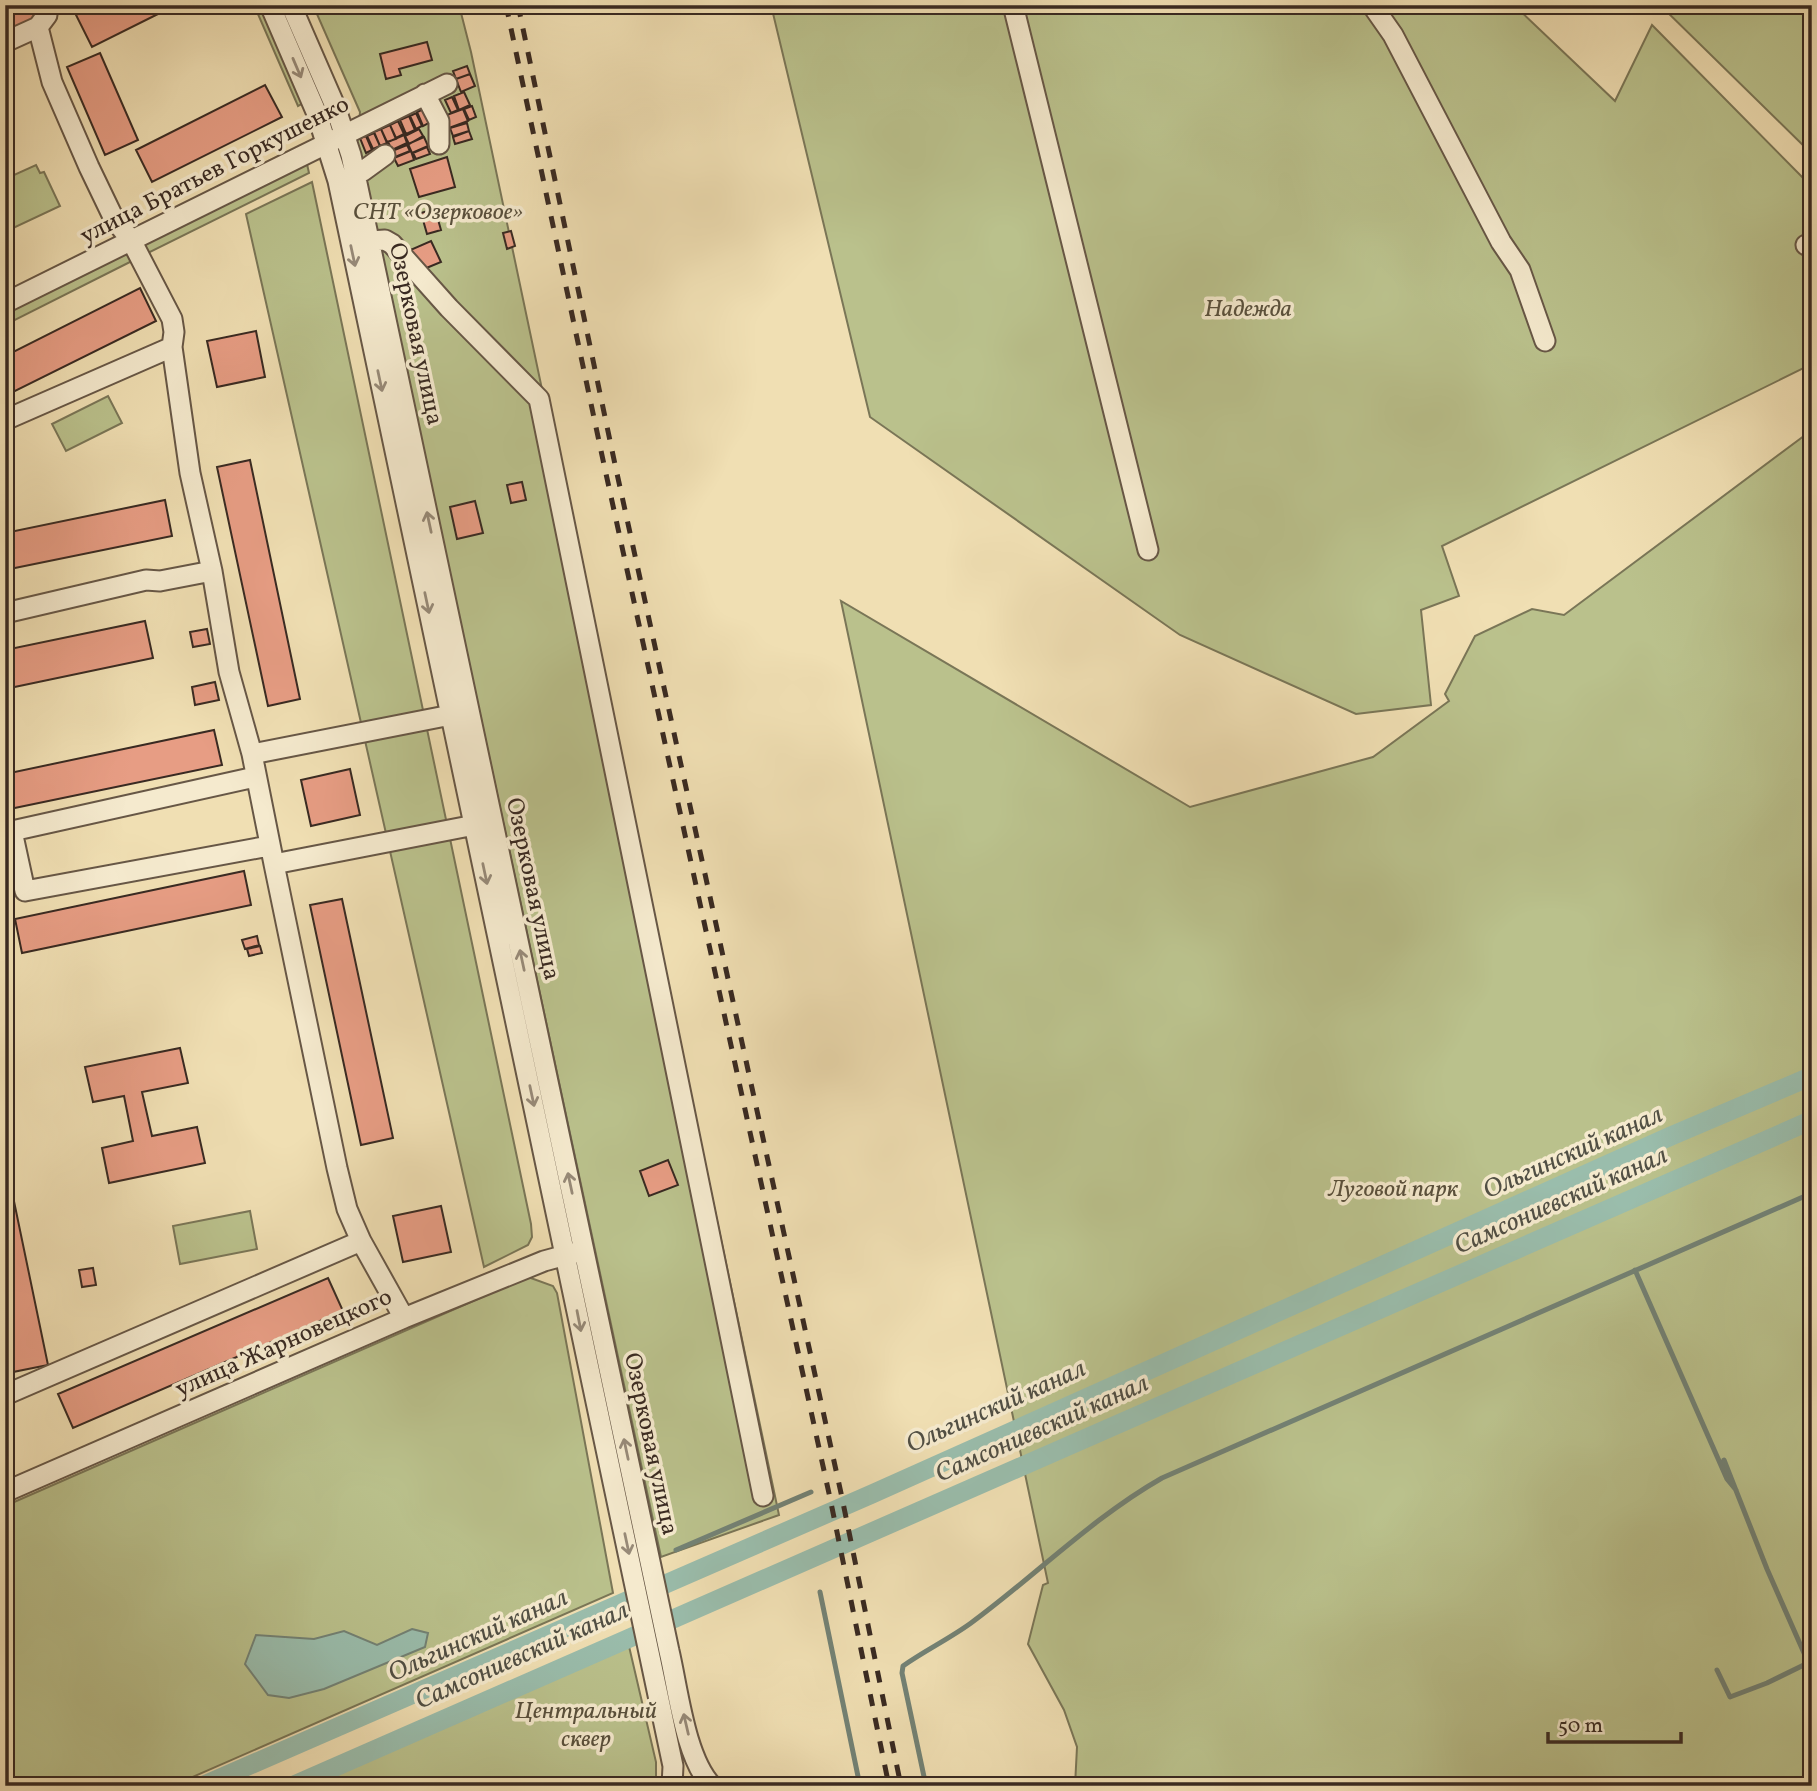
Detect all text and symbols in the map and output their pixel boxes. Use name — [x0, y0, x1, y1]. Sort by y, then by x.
one-way arrow — [292, 57, 305, 78]
street label: улица Братьев Горкушенко — [74, 88, 356, 254]
park label: СНТ «Озерковое» — [353, 196, 523, 230]
street label: Озерковая улица — [379, 240, 451, 428]
one-way arrow — [347, 244, 361, 267]
park label: Надежда — [1204, 293, 1292, 327]
one-way arrow — [373, 369, 387, 392]
one-way arrow — [422, 511, 436, 534]
one-way arrow — [421, 591, 435, 614]
street label: Озерковая улица — [496, 795, 568, 983]
one-way arrow — [478, 862, 492, 885]
one-way arrow — [515, 949, 528, 972]
one-way arrow — [525, 1084, 539, 1107]
water label: Ольгинский канал — [1477, 1097, 1669, 1209]
water label: Самсониевский канал — [1449, 1138, 1673, 1264]
one-way arrow — [562, 1172, 576, 1195]
park label: Луговой парк — [1327, 1173, 1458, 1207]
street label: улица Жарновецкого — [170, 1281, 398, 1407]
one-way arrow — [573, 1309, 587, 1332]
street label: Озерковая улица — [614, 1350, 686, 1538]
water label: Ольгинский канал — [900, 1351, 1092, 1463]
water label: Самсониевский канал — [930, 1366, 1154, 1492]
one-way arrow — [618, 1438, 632, 1461]
one-way arrow — [621, 1532, 635, 1555]
water label: Ольгинский канал — [382, 1580, 574, 1692]
water label: Самсониевский канал — [410, 1593, 634, 1719]
park label: Центральный сквер — [515, 1695, 657, 1757]
scale bar — [1548, 1700, 1680, 1744]
text: 50 m — [1558, 1712, 1603, 1741]
one-way arrow — [678, 1713, 692, 1736]

